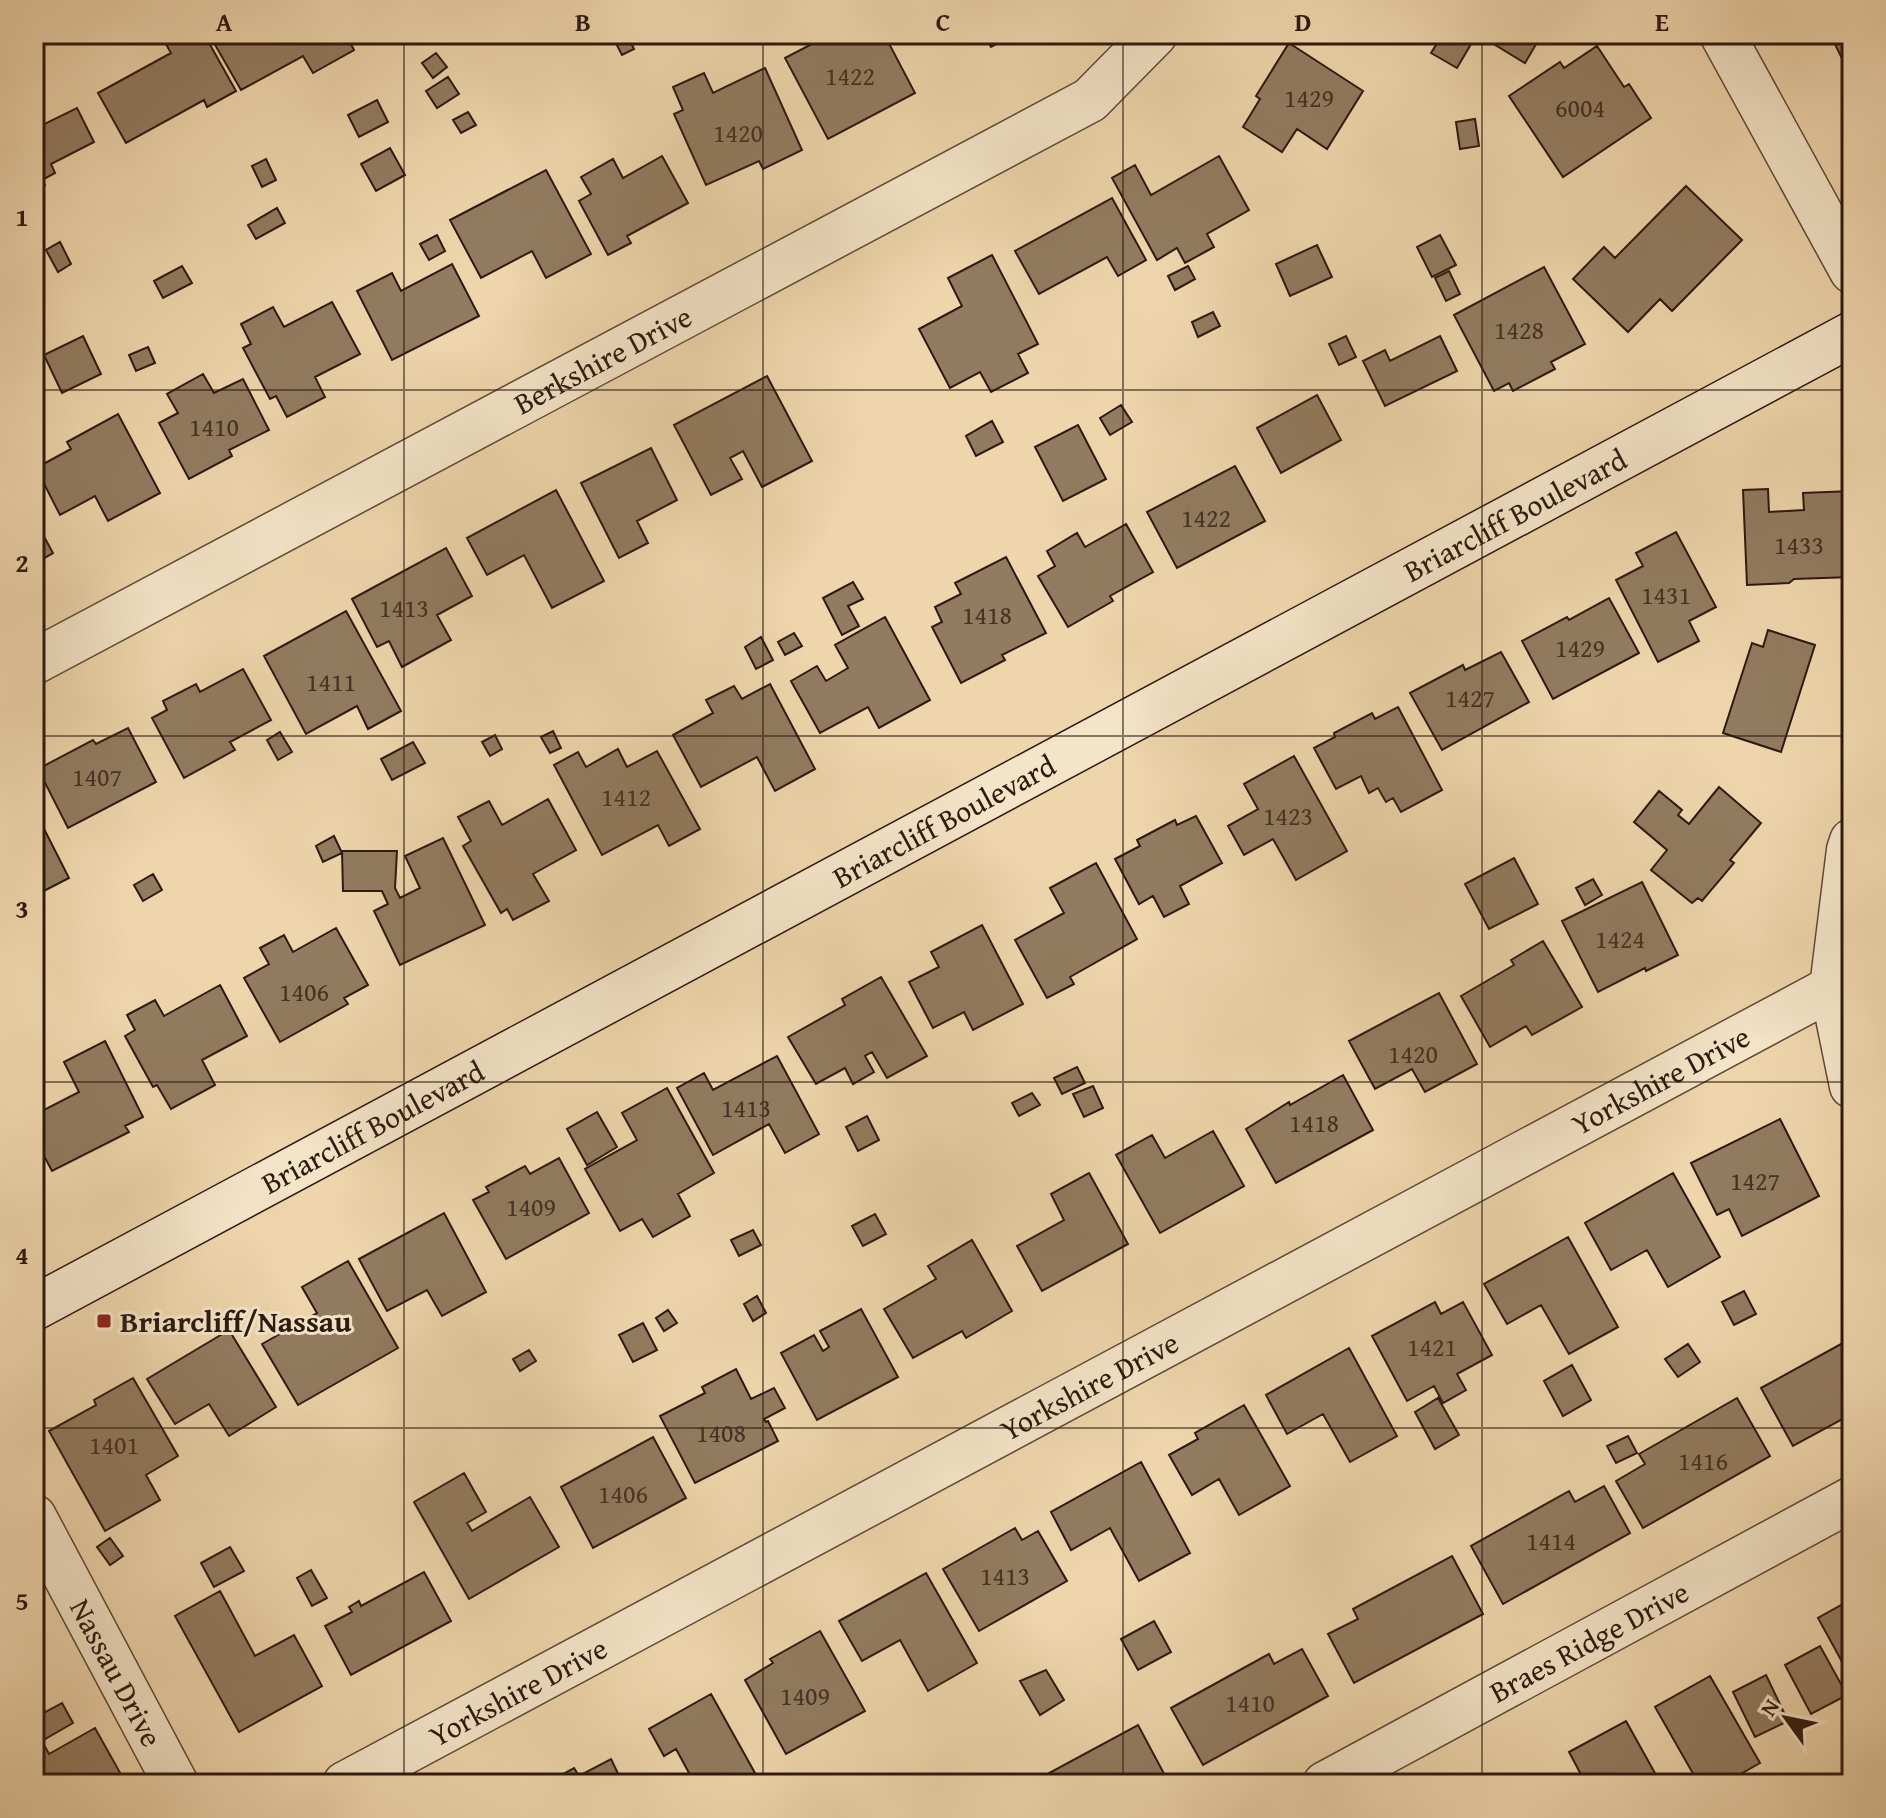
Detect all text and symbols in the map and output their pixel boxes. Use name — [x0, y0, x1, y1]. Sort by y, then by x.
text: A — [216, 2, 233, 41]
text: B — [575, 2, 591, 41]
text: C — [936, 2, 950, 41]
text: D — [1295, 2, 1311, 41]
text: E — [1655, 2, 1669, 41]
house number: 1422 — [825, 56, 875, 95]
house number: 1429 — [1284, 78, 1334, 117]
house number: 6004 — [1555, 88, 1605, 127]
house number: 1420 — [713, 113, 763, 152]
text: 1 — [15, 197, 29, 236]
street label: Berkshire Drive — [506, 294, 699, 425]
house number: 1428 — [1494, 310, 1544, 349]
house number: 1410 — [189, 407, 239, 446]
street label: Briarcliff Boulevard — [1396, 437, 1634, 592]
house number: 1422 — [1181, 498, 1231, 537]
house number: 1433 — [1774, 525, 1824, 564]
text: 2 — [15, 543, 29, 582]
house number: 1431 — [1641, 575, 1691, 614]
house number: 1413 — [379, 588, 429, 627]
house number: 1418 — [962, 595, 1012, 634]
house number: 1429 — [1555, 628, 1605, 667]
house number: 1411 — [306, 662, 356, 701]
house number: 1427 — [1445, 678, 1495, 717]
street label: Briarcliff Boulevard — [824, 743, 1063, 898]
house number: 1407 — [72, 757, 122, 796]
house number: 1412 — [601, 777, 651, 816]
house number: 1423 — [1263, 796, 1313, 835]
text: 3 — [15, 889, 29, 928]
house number: 1424 — [1595, 919, 1645, 958]
house number: 1406 — [279, 972, 329, 1011]
street label: Yorkshire Drive — [1563, 1014, 1757, 1146]
house number: 1420 — [1388, 1034, 1438, 1073]
street label: Briarcliff Boulevard — [253, 1049, 492, 1204]
house number: 1413 — [721, 1088, 771, 1127]
house number: 1418 — [1289, 1103, 1339, 1142]
house number: 1427 — [1730, 1161, 1780, 1200]
house number: 1409 — [506, 1187, 556, 1226]
text: 4 — [15, 1235, 29, 1274]
place label: Briarcliff/Nassau — [120, 1299, 352, 1343]
marker: Briarcliff/Nassau — [95, 1312, 113, 1330]
street label: Yorkshire Drive — [992, 1320, 1186, 1451]
house number: 1421 — [1407, 1327, 1457, 1366]
house number: 1408 — [696, 1413, 746, 1452]
house number: 1401 — [89, 1425, 139, 1464]
house number: 1416 — [1678, 1441, 1728, 1480]
house number: 1406 — [598, 1474, 648, 1513]
house number: 1414 — [1526, 1521, 1576, 1560]
house number: 1413 — [980, 1556, 1030, 1595]
street label: Braes Ridge Drive — [1481, 1569, 1696, 1713]
text: 5 — [15, 1581, 29, 1620]
street label: Nassau Drive — [59, 1591, 174, 1754]
street label: Yorkshire Drive — [421, 1626, 615, 1757]
house number: 1409 — [780, 1676, 830, 1715]
north arrow — [1746, 1678, 1826, 1758]
house number: 1410 — [1225, 1683, 1275, 1722]
text: N — [1752, 1692, 1787, 1722]

